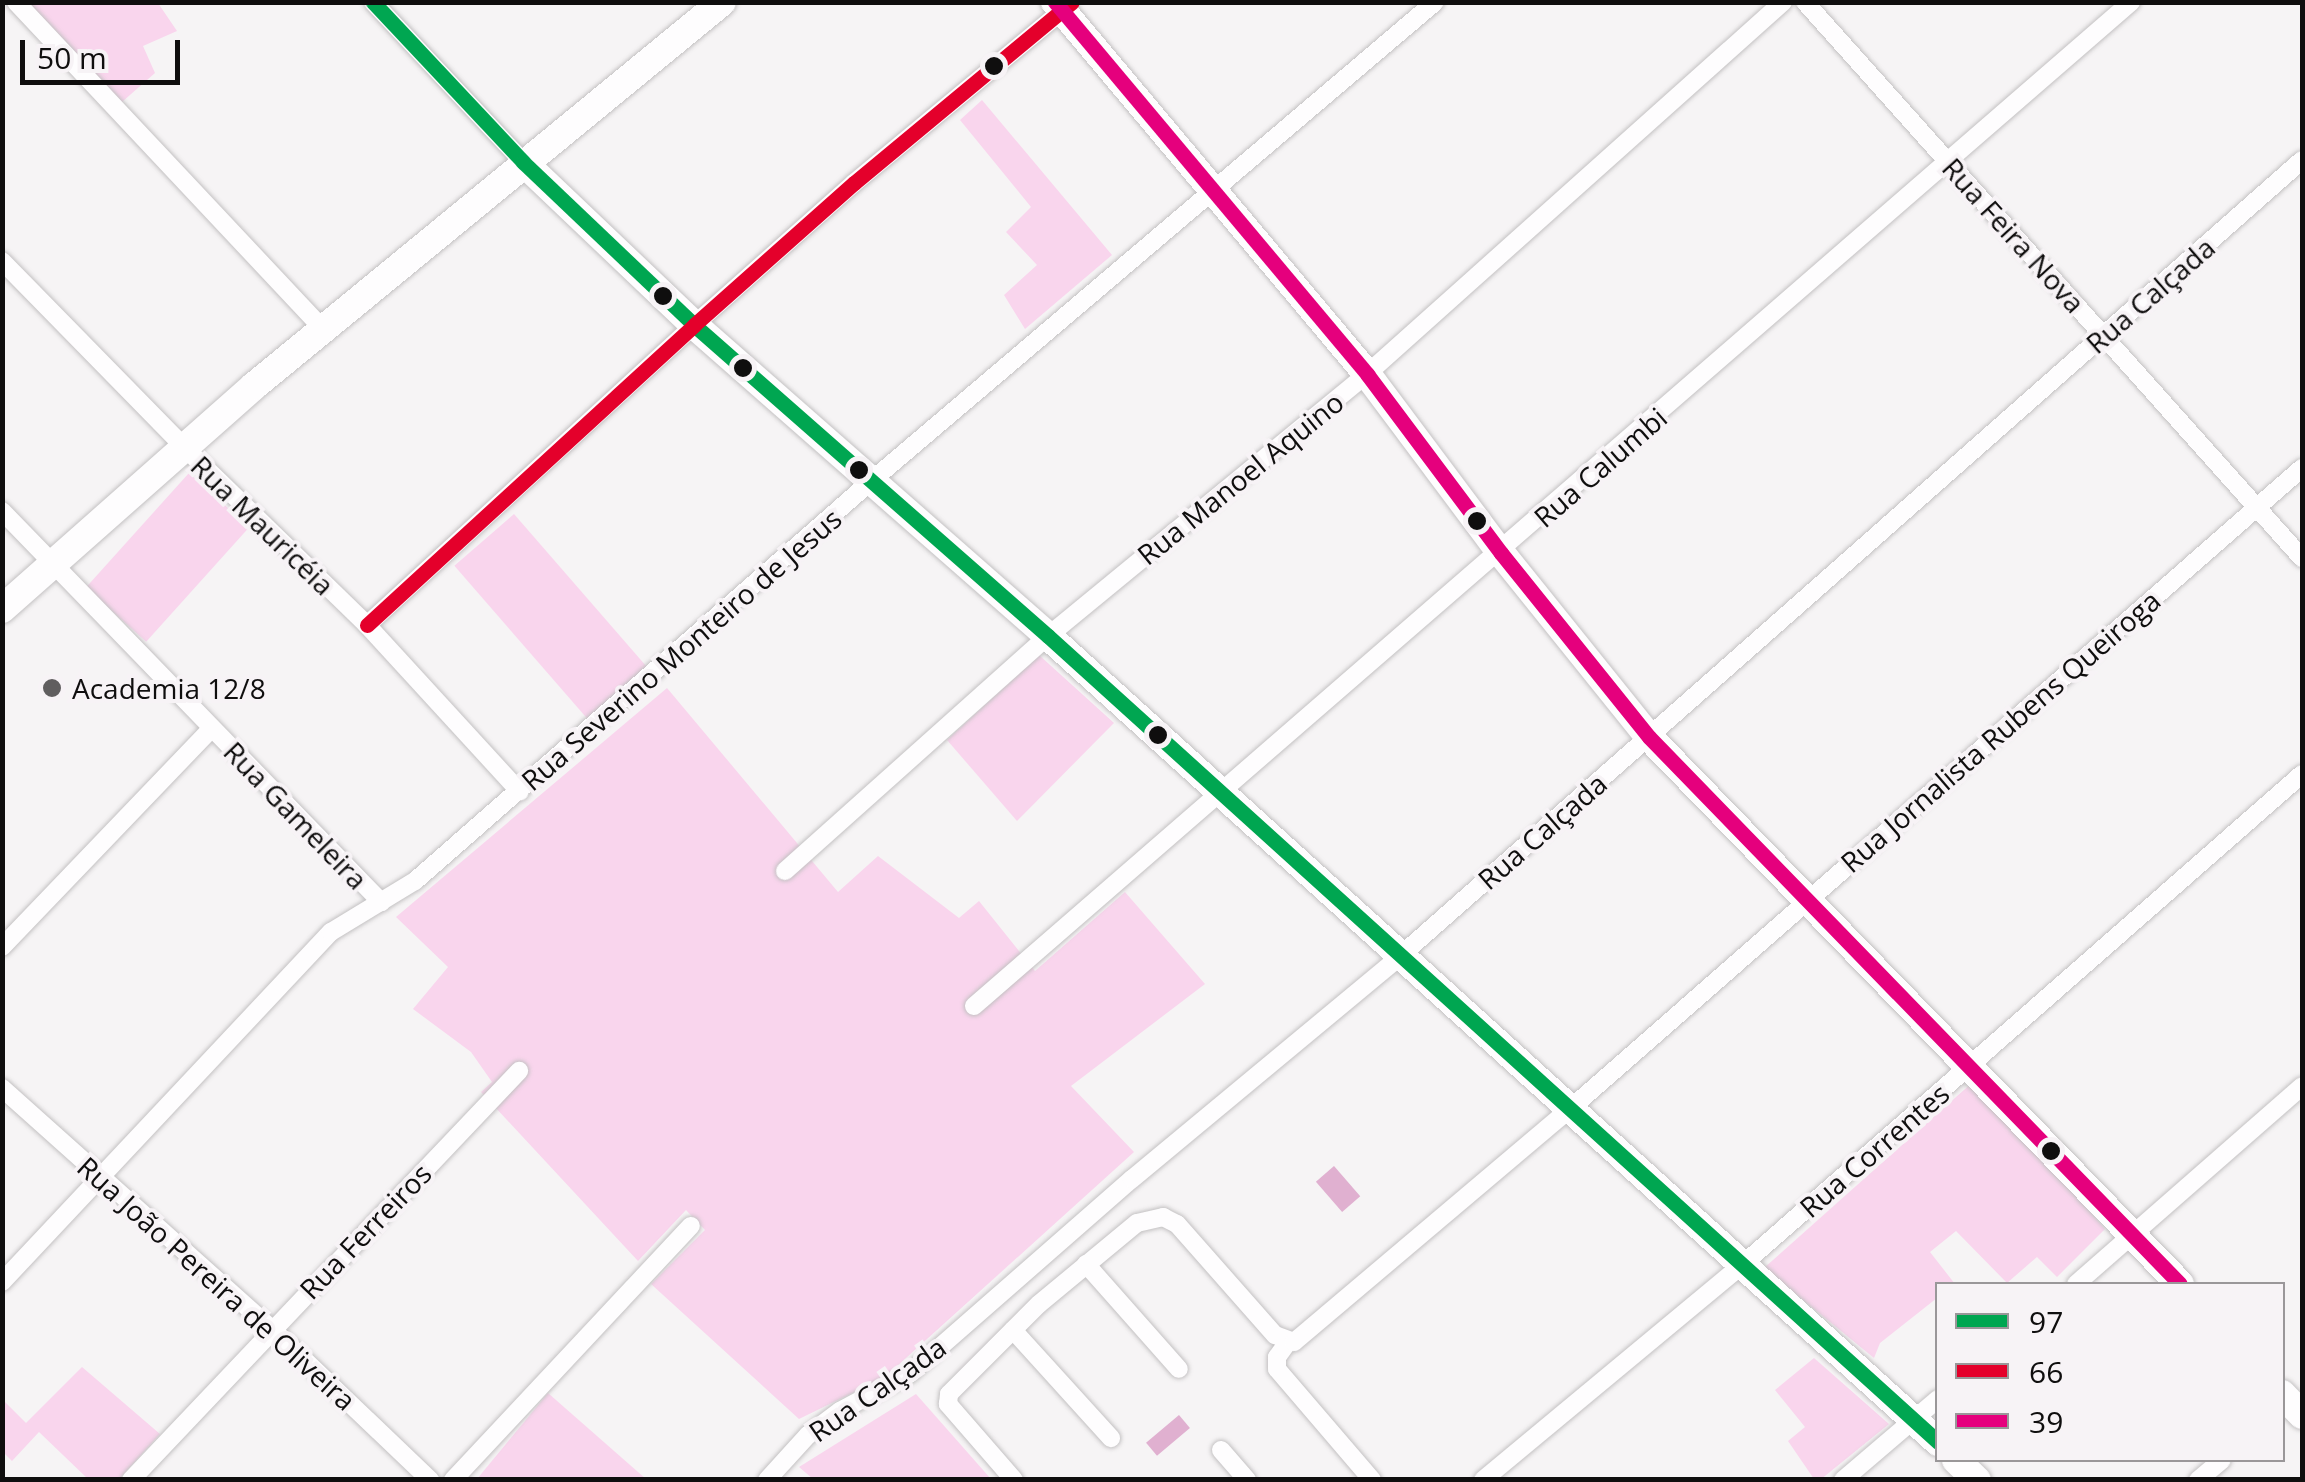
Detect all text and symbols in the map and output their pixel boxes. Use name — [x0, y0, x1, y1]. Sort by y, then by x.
scale bar — [25, 20, 185, 82]
text: 50 m — [37, 37, 107, 78]
unlabelled marker — [984, 56, 1004, 76]
street label: Rua Feira Nova — [1936, 151, 2092, 319]
street label: Rua Calçada — [2079, 230, 2221, 360]
unlabelled marker — [653, 286, 673, 306]
unlabelled marker — [733, 358, 753, 378]
street label: Rua Manoel Aquino — [1130, 385, 1350, 571]
street label: Rua Calumbi — [1527, 400, 1673, 534]
street label: Rua Mauricéia — [185, 448, 341, 602]
unlabelled marker — [849, 460, 869, 480]
street label: Rua Severino Monteiro de Jesus — [514, 501, 848, 797]
unlabelled marker — [1467, 511, 1487, 531]
street label: Rua Jornalista Rubens Queiroga — [1834, 583, 2166, 879]
place label: Academia 12/8 — [72, 671, 266, 705]
marker: Academia 12/8 — [41, 677, 63, 699]
unlabelled marker — [1148, 725, 1168, 745]
street label: Rua Gameleira — [217, 734, 375, 896]
street label: Rua Calçada — [1471, 766, 1613, 896]
street label: Rua Correntes — [1793, 1076, 1955, 1224]
unlabelled marker — [2041, 1141, 2061, 1161]
street label: Rua João Pereira de Oliveira — [71, 1149, 363, 1417]
street label: Rua Ferreiros — [292, 1156, 438, 1306]
legend — [1935, 1282, 2285, 1462]
text: 97 — [2029, 1301, 2063, 1342]
street label: Rua Calçada — [802, 1330, 952, 1448]
text: 66 — [2029, 1351, 2063, 1392]
text: 39 — [2029, 1401, 2063, 1442]

